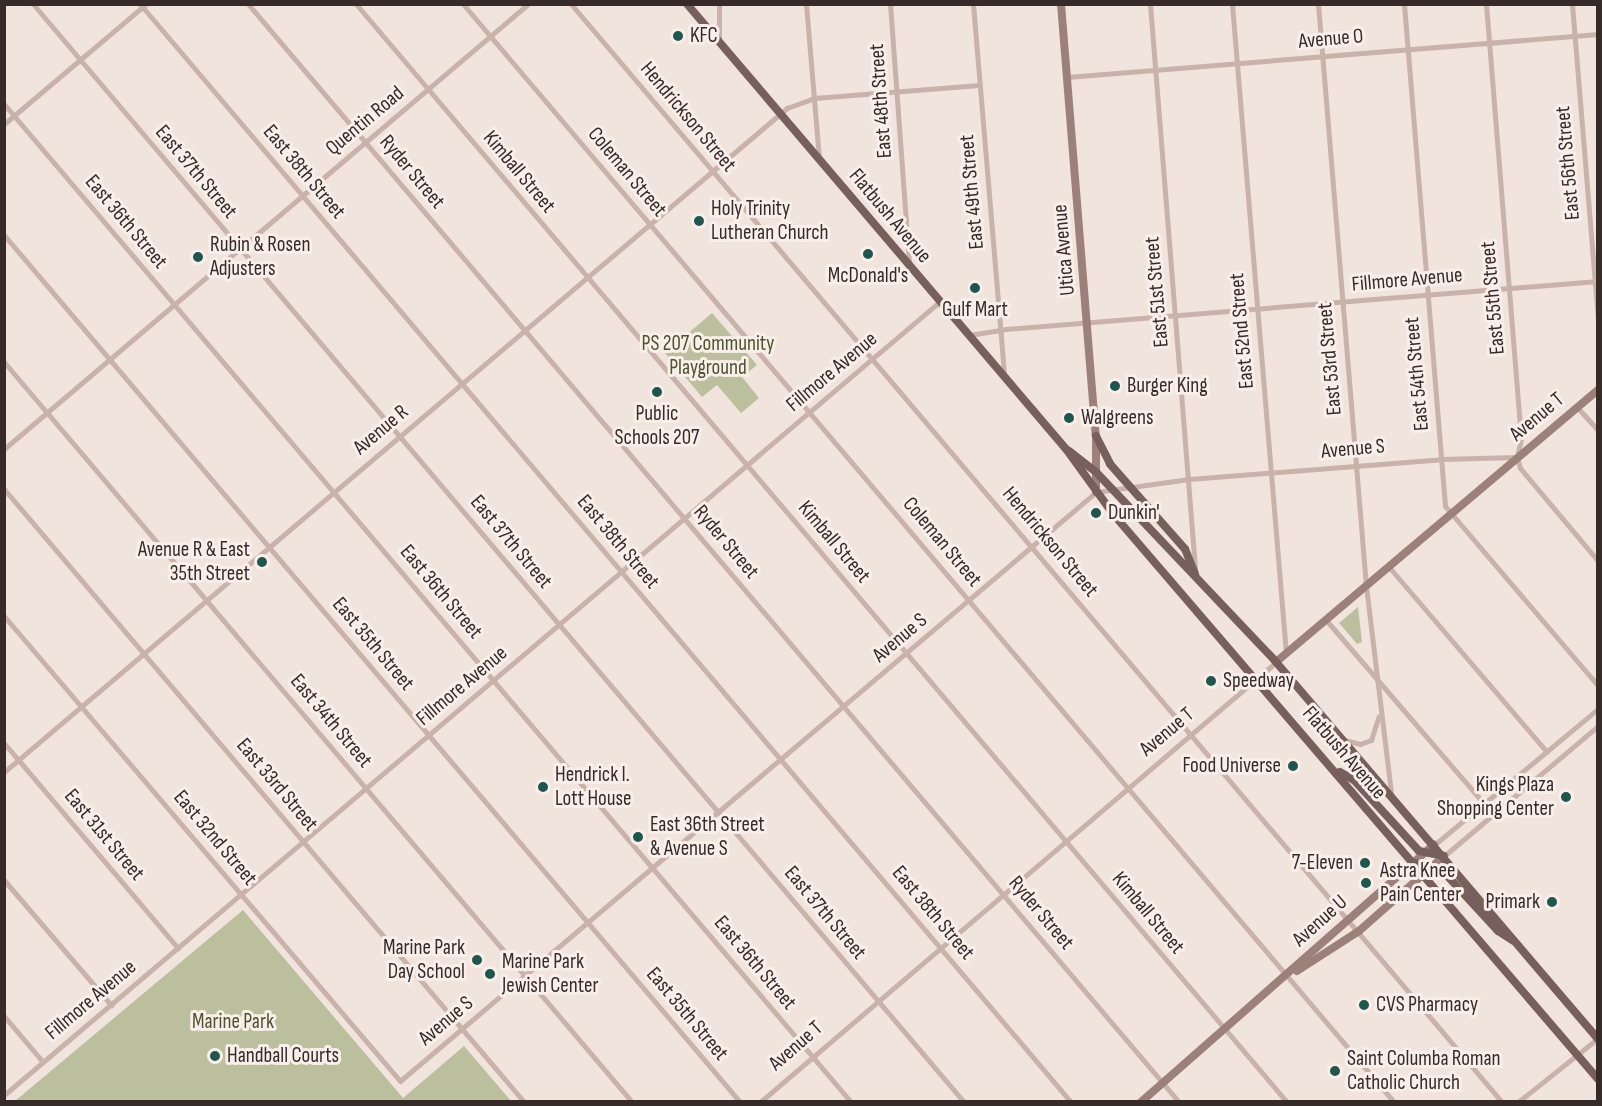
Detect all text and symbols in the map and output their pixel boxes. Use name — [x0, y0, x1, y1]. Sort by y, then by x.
place label: KFC — [690, 23, 718, 49]
street label: Avenue O — [1298, 24, 1364, 54]
marker: KFC — [671, 29, 685, 43]
street label: East 48th Street — [864, 43, 898, 159]
street label: Hendrickson Street — [635, 57, 741, 177]
street label: Quentin Road — [321, 81, 409, 161]
street label: East 56th Street — [1550, 105, 1586, 221]
street label: East 37th Street — [150, 120, 242, 224]
street label: East 38th Street — [257, 120, 351, 224]
street label: Coleman Street — [582, 122, 672, 222]
street label: Kimball Street — [477, 126, 561, 218]
street label: Ryder Street — [374, 130, 450, 214]
street label: East 49th Street — [954, 134, 990, 250]
street label: Flatbush Avenue — [843, 164, 937, 268]
street label: East 36th Street — [79, 170, 173, 274]
place label: Holy Trinity Lutheran Church — [711, 196, 829, 246]
street label: Utica Avenue — [1047, 203, 1081, 297]
marker: Holy Trinity Lutheran Church — [692, 214, 706, 228]
place label: Rubin & Rosen Adjusters — [210, 232, 311, 282]
street label: East 51st Street — [1140, 236, 1174, 348]
street label: East 55th Street — [1475, 240, 1511, 356]
marker: McDonald's — [861, 247, 875, 261]
marker: Rubin & Rosen Adjusters — [191, 250, 205, 264]
place label: McDonald's — [828, 263, 908, 289]
street label: Fillmore Avenue — [1351, 263, 1463, 297]
street label: East 52nd Street — [1224, 272, 1260, 390]
marker: Gulf Mart — [968, 281, 982, 295]
place label: Gulf Mart — [942, 297, 1008, 323]
street label: East 53rd Street — [1313, 302, 1347, 416]
street label: East 54th Street — [1399, 316, 1435, 432]
street label: Fillmore Avenue — [781, 327, 883, 417]
park label: PS 207 Community Playground — [642, 331, 774, 381]
place label: Burger King — [1127, 373, 1208, 399]
marker: Burger King — [1108, 379, 1122, 393]
marker: Public Schools 207 — [650, 385, 664, 399]
street label: Avenue T — [1505, 387, 1569, 447]
street label: Avenue R — [348, 400, 414, 460]
place label: Public Schools 207 — [615, 401, 699, 451]
place label: Walgreens — [1081, 405, 1154, 431]
marker: Walgreens — [1062, 411, 1076, 425]
street label: Avenue S — [1320, 434, 1386, 464]
street label: Hendrickson Street — [997, 482, 1103, 602]
street label: East 37th Street — [465, 490, 557, 594]
street label: East 38th Street — [571, 490, 665, 594]
street label: Coleman Street — [897, 492, 987, 592]
street label: Kimball Street — [792, 496, 876, 588]
street label: Ryder Street — [688, 500, 764, 584]
place label: Dunkin' — [1108, 500, 1160, 526]
marker: Dunkin' — [1089, 506, 1103, 520]
place label: Avenue R & East 35th Street — [138, 537, 250, 587]
street label: East 36th Street — [394, 540, 488, 644]
marker: Avenue R & East 35th Street — [255, 555, 269, 569]
street label: East 35th Street — [327, 592, 419, 696]
street label: Avenue S — [868, 608, 932, 668]
street label: Fillmore Avenue — [411, 641, 513, 731]
place label: Speedway — [1223, 668, 1294, 694]
street label: East 34th Street — [285, 669, 377, 773]
marker: Speedway — [1204, 674, 1218, 688]
street label: Flatbush Avenue — [1297, 701, 1391, 805]
street label: Avenue T — [1135, 702, 1199, 762]
street label: East 33rd Street — [231, 733, 323, 837]
place label: Food Universe — [1182, 753, 1281, 779]
marker: Food Universe — [1286, 759, 1300, 773]
place label: Hendrick I. Lott House — [555, 762, 632, 812]
place label: Kings Plaza Shopping Center — [1437, 772, 1554, 822]
marker: Hendrick I. Lott House — [536, 780, 550, 794]
street label: East 31st Street — [59, 784, 149, 886]
street label: East 32nd Street — [168, 785, 262, 891]
marker: Kings Plaza Shopping Center — [1559, 790, 1573, 804]
place label: East 36th Street & Avenue S — [650, 812, 765, 862]
marker: East 36th Street & Avenue S — [631, 830, 645, 844]
place label: 7-Eleven — [1292, 850, 1353, 876]
marker: 7-Eleven — [1358, 856, 1372, 870]
place label: Astra Knee Pain Center — [1380, 858, 1461, 908]
street label: East 37th Street — [779, 861, 871, 965]
street label: East 38th Street — [886, 861, 980, 965]
street label: Kimball Street — [1106, 867, 1190, 959]
street label: Ryder Street — [1003, 871, 1079, 955]
marker: Astra Knee Pain Center — [1357, 874, 1375, 892]
place label: Primark — [1486, 889, 1540, 915]
street label: Avenue U — [1287, 890, 1353, 952]
marker: Primark — [1545, 895, 1559, 909]
street label: East 36th Street — [708, 911, 802, 1015]
place label: Marine Park Day School — [383, 935, 465, 985]
place label: Marine Park Jewish Center — [502, 949, 599, 999]
marker: Marine Park Day School — [470, 953, 484, 967]
street label: Fillmore Avenue — [40, 955, 142, 1045]
street label: East 35th Street — [641, 962, 733, 1066]
marker: Marine Park Jewish Center — [483, 967, 497, 981]
street label: Avenue S — [414, 991, 478, 1051]
place label: CVS Pharmacy — [1376, 992, 1478, 1018]
marker: CVS Pharmacy — [1357, 998, 1371, 1012]
park label: Marine Park — [192, 1009, 274, 1035]
street label: Avenue T — [764, 1016, 828, 1076]
place label: Handball Courts — [227, 1043, 339, 1069]
place label: Saint Columba Roman Catholic Church — [1347, 1046, 1501, 1096]
marker: Handball Courts — [208, 1049, 222, 1063]
marker: Saint Columba Roman Catholic Church — [1328, 1064, 1342, 1078]

